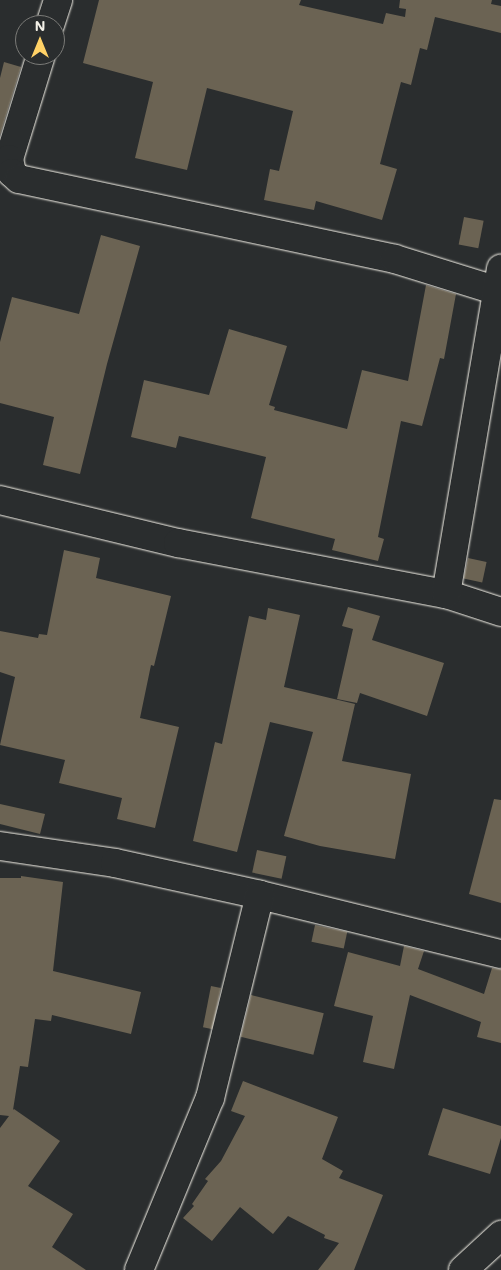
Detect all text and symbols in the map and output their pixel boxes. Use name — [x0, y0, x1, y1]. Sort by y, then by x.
north arrow — [15, 15, 65, 65]
text: N — [35, 16, 45, 35]

